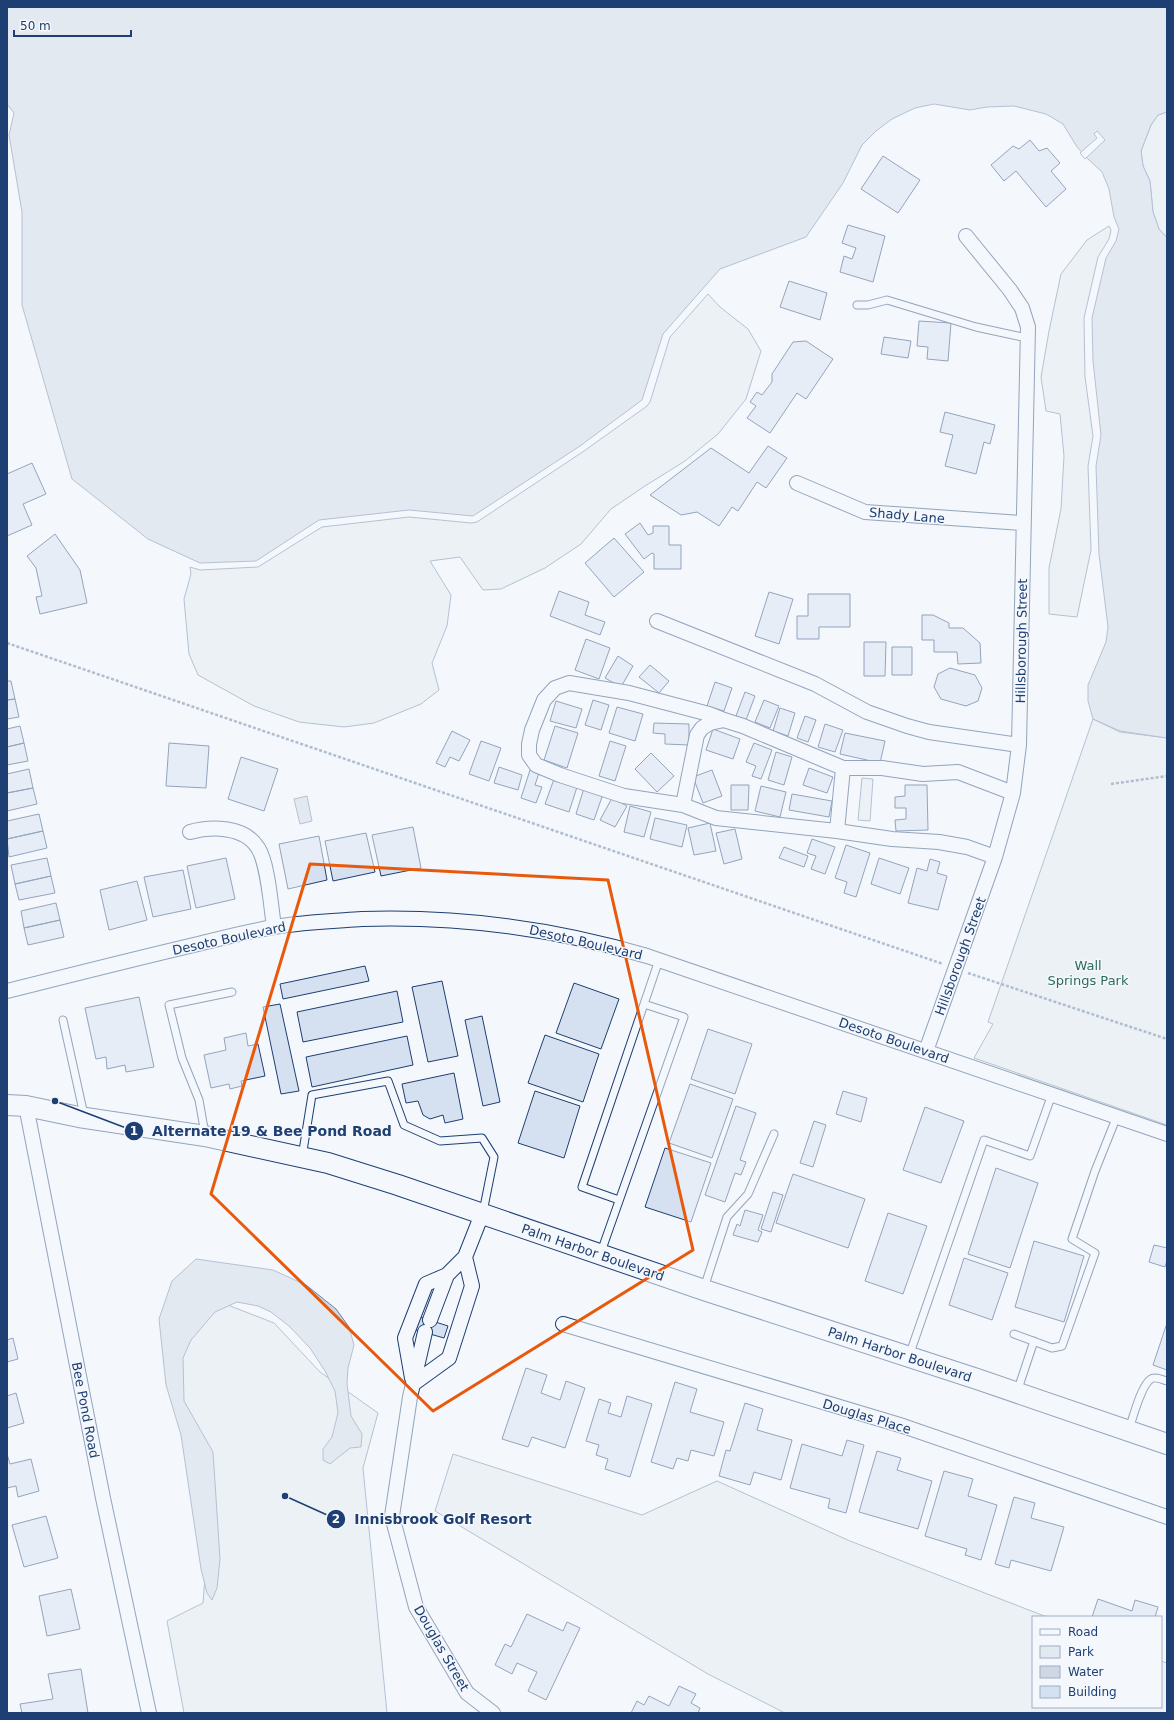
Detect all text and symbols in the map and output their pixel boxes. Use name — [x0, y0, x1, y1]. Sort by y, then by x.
scale bar — [14, 12, 131, 38]
text: 50 m — [20, 19, 51, 33]
street label: Shady Lane — [868, 505, 945, 526]
street label: Hillsborough Street — [1013, 578, 1030, 704]
street label: Hillsborough Street — [932, 895, 989, 1017]
street label: Desoto Boulevard — [171, 919, 287, 958]
street label: Desoto Boulevard — [528, 922, 644, 963]
park label: Wall Springs Park — [1048, 958, 1129, 988]
street label: Desoto Boulevard — [837, 1015, 951, 1066]
callout: Alternate 19 & Bee Pond Road — [124, 1118, 400, 1144]
text: Alternate 19 & Bee Pond Road — [152, 1123, 392, 1139]
text: 1 — [130, 1124, 138, 1138]
street label: Palm Harbor Boulevard — [519, 1221, 666, 1284]
street label: Palm Harbor Boulevard — [826, 1324, 974, 1385]
street label: Bee Pond Road — [69, 1361, 102, 1459]
street label: Douglas Place — [821, 1396, 913, 1437]
callout: Innisbrook Golf Resort — [326, 1506, 539, 1532]
text: Innisbrook Golf Resort — [354, 1511, 532, 1527]
text: 2 — [332, 1512, 340, 1526]
street label: Douglas Street — [411, 1603, 472, 1694]
legend — [1032, 1616, 1162, 1708]
text: Road — [1068, 1625, 1098, 1639]
text: Park — [1068, 1645, 1094, 1659]
text: Water — [1068, 1665, 1104, 1679]
text: Building — [1068, 1685, 1117, 1699]

